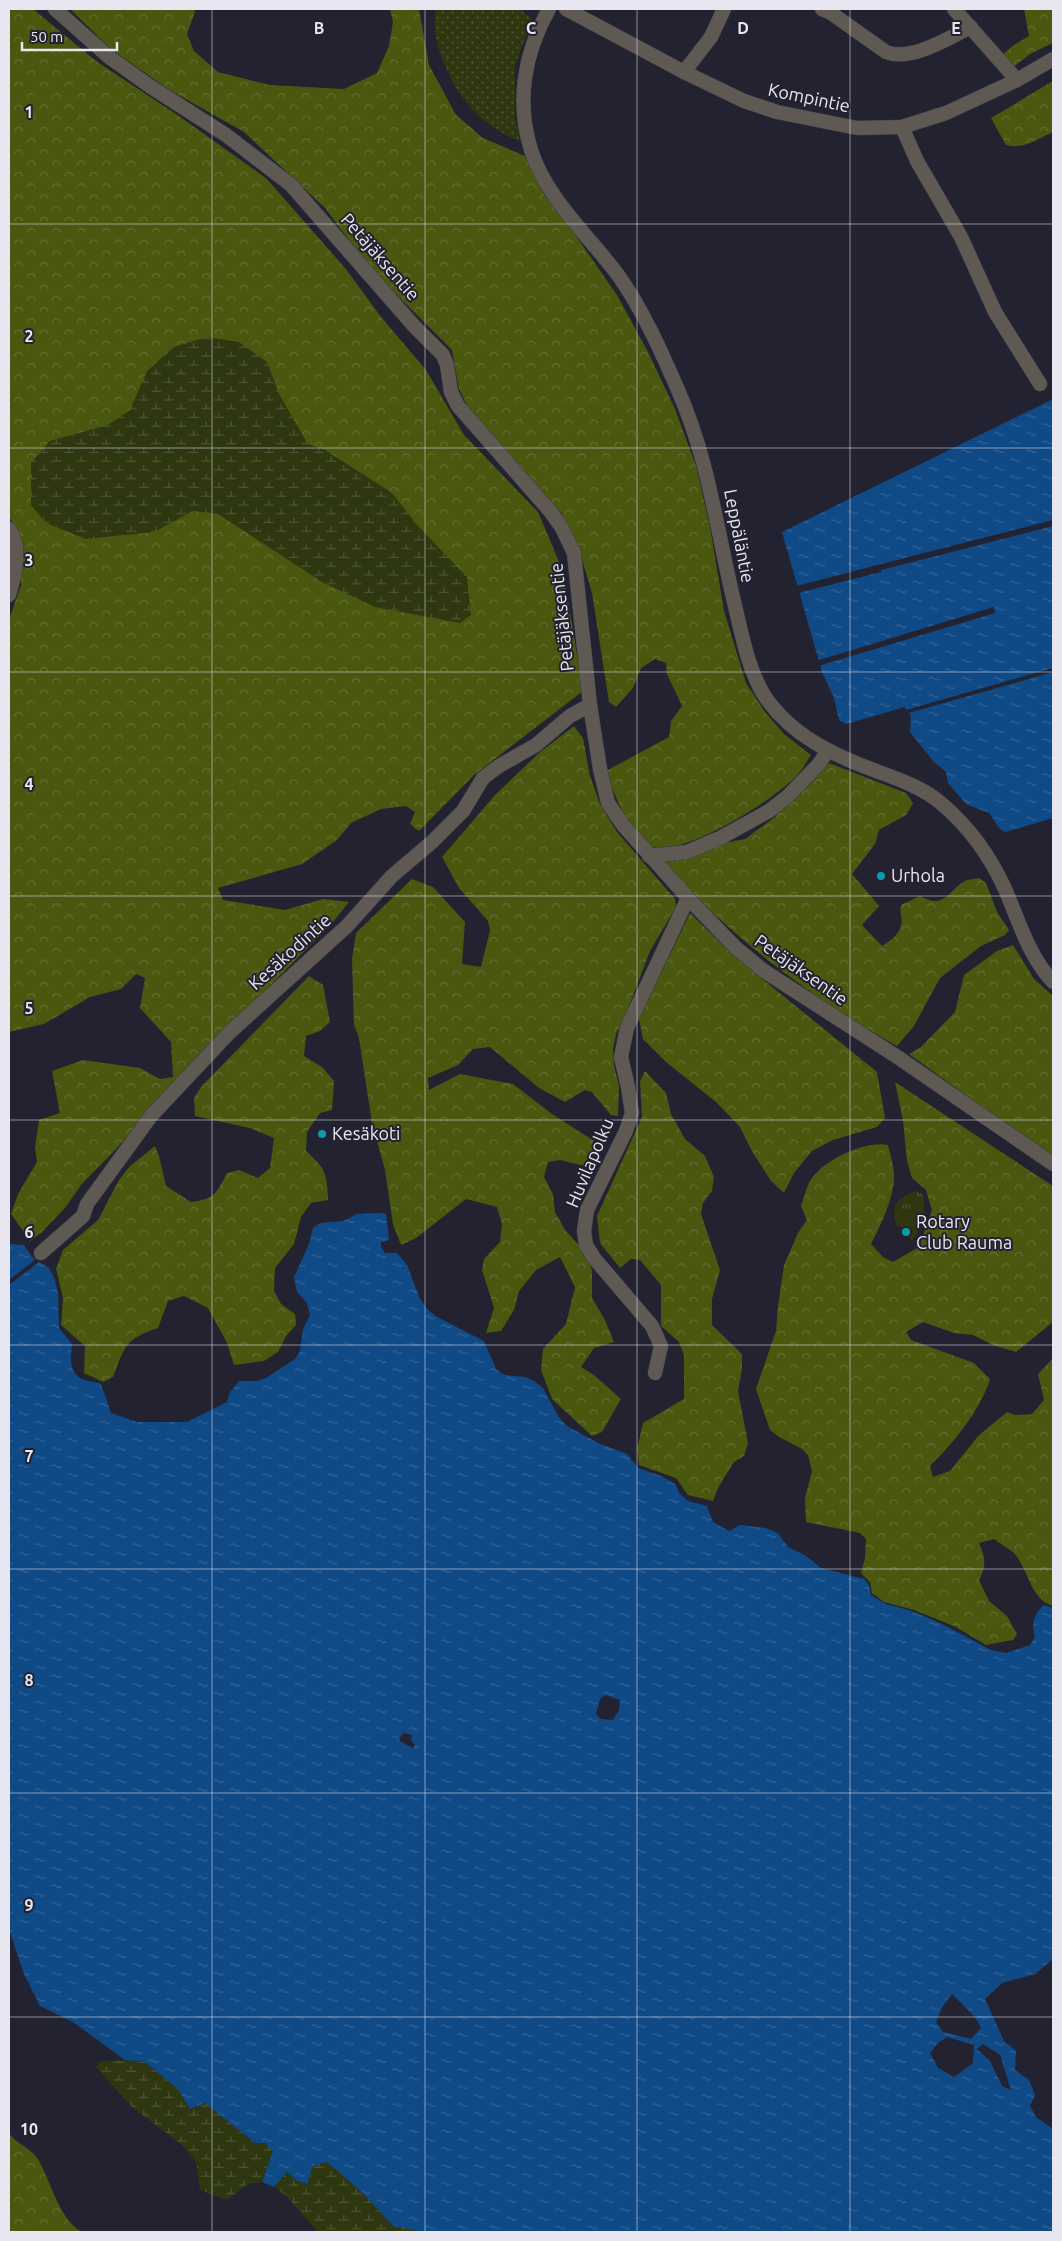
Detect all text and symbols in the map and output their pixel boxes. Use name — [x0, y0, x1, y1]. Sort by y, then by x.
text: B — [314, 19, 324, 37]
text: C — [526, 19, 536, 37]
text: D — [737, 19, 749, 37]
text: E — [951, 19, 961, 37]
scale bar — [22, 20, 118, 52]
text: 50 m — [30, 28, 63, 45]
street label: Kompintie — [766, 79, 852, 115]
text: 1 — [24, 103, 34, 121]
street label: Petäjäksentie — [338, 209, 424, 304]
text: 2 — [24, 327, 34, 345]
street label: Leppäläntie — [721, 487, 759, 584]
text: 3 — [24, 551, 34, 569]
street label: Petäjäksentie — [545, 562, 577, 672]
text: 4 — [24, 775, 34, 793]
place label: Urhola — [891, 865, 945, 885]
marker: Urhola — [875, 870, 887, 882]
street label: Kesäkodintie — [244, 909, 335, 993]
street label: Petäjäksentie — [751, 930, 852, 1009]
text: 5 — [24, 999, 34, 1017]
street label: Huvilapolku — [561, 1115, 617, 1210]
place label: Kesäkoti — [332, 1123, 400, 1143]
marker: Kesäkoti — [316, 1128, 328, 1140]
place label: Rotary Club Rauma — [916, 1211, 1012, 1252]
text: 6 — [24, 1223, 34, 1241]
marker: Rotary Club Rauma — [900, 1226, 912, 1238]
text: 7 — [24, 1447, 34, 1465]
text: 8 — [24, 1671, 34, 1689]
text: 9 — [24, 1896, 34, 1914]
text: 10 — [20, 2120, 38, 2138]

